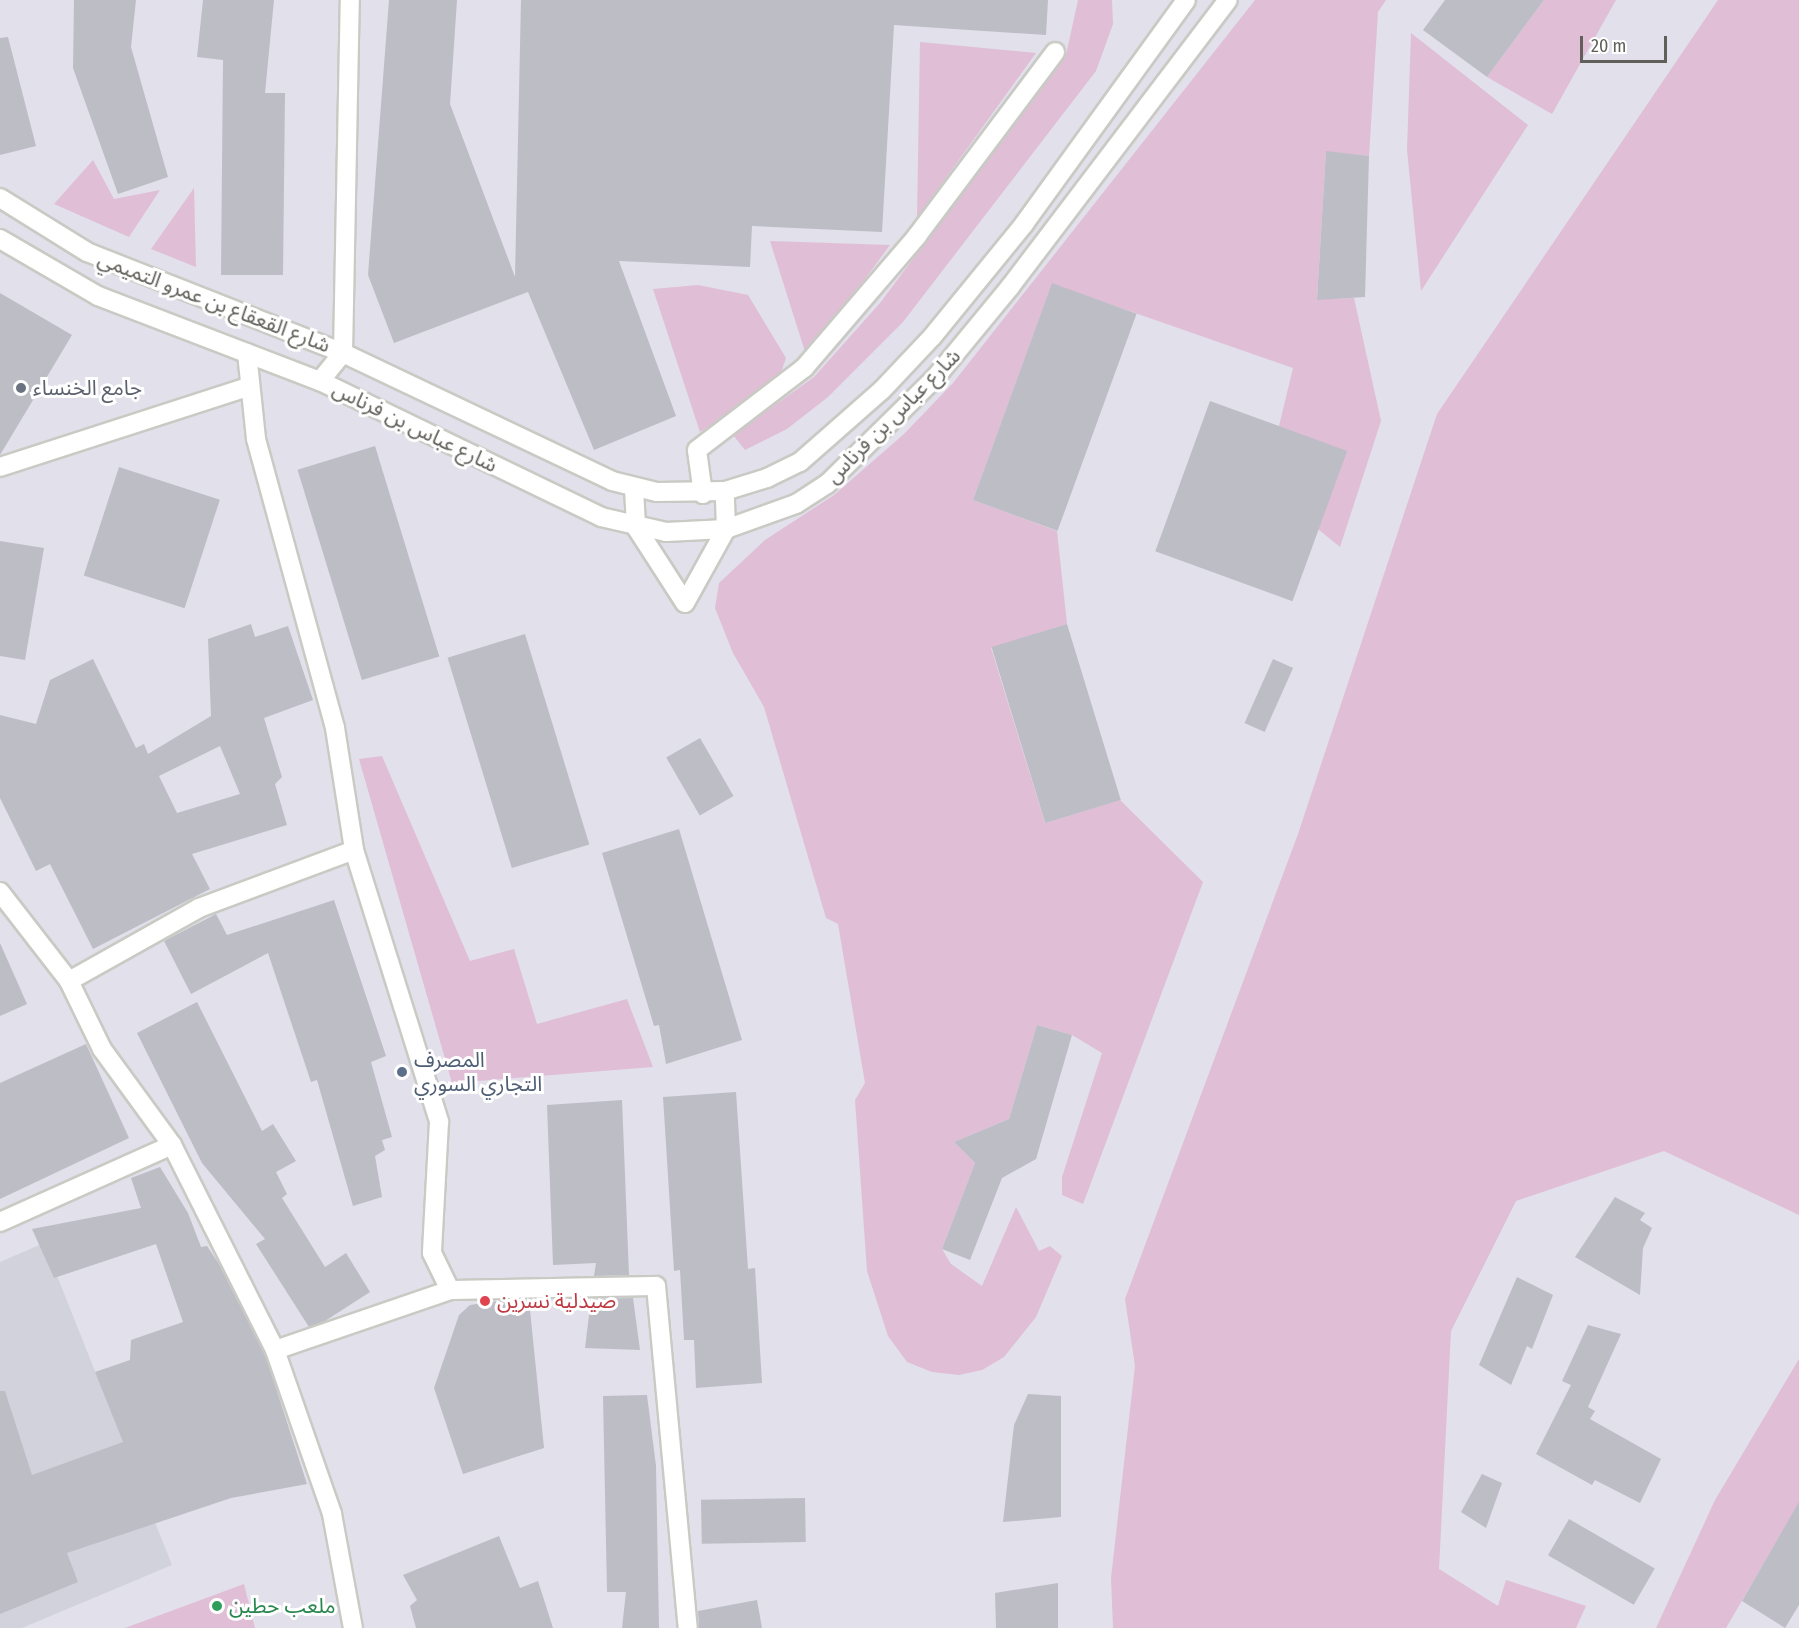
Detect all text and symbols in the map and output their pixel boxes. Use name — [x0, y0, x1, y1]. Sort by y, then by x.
scale bar — [1583, 24, 1670, 62]
text: 20 m — [1591, 35, 1626, 57]
street label: شارع القعقاع بن عمرو التميمي — [94, 246, 334, 358]
street label: شارع عباس بن فرناس — [820, 343, 966, 489]
place label: جامع الخنساء — [33, 375, 142, 401]
street label: شارع عباس بن فرناس — [328, 376, 502, 478]
marker: جامع الخنساء — [14, 381, 28, 395]
place label: المصرف التجاري السوري — [414, 1047, 542, 1097]
marker: المصرف التجاري السوري — [395, 1065, 409, 1079]
place label: صيدلية نسرين — [497, 1288, 616, 1314]
marker: صيدلية نسرين — [478, 1294, 492, 1308]
place label: ملعب حطين — [229, 1593, 336, 1619]
marker: ملعب حطين — [210, 1599, 224, 1613]

